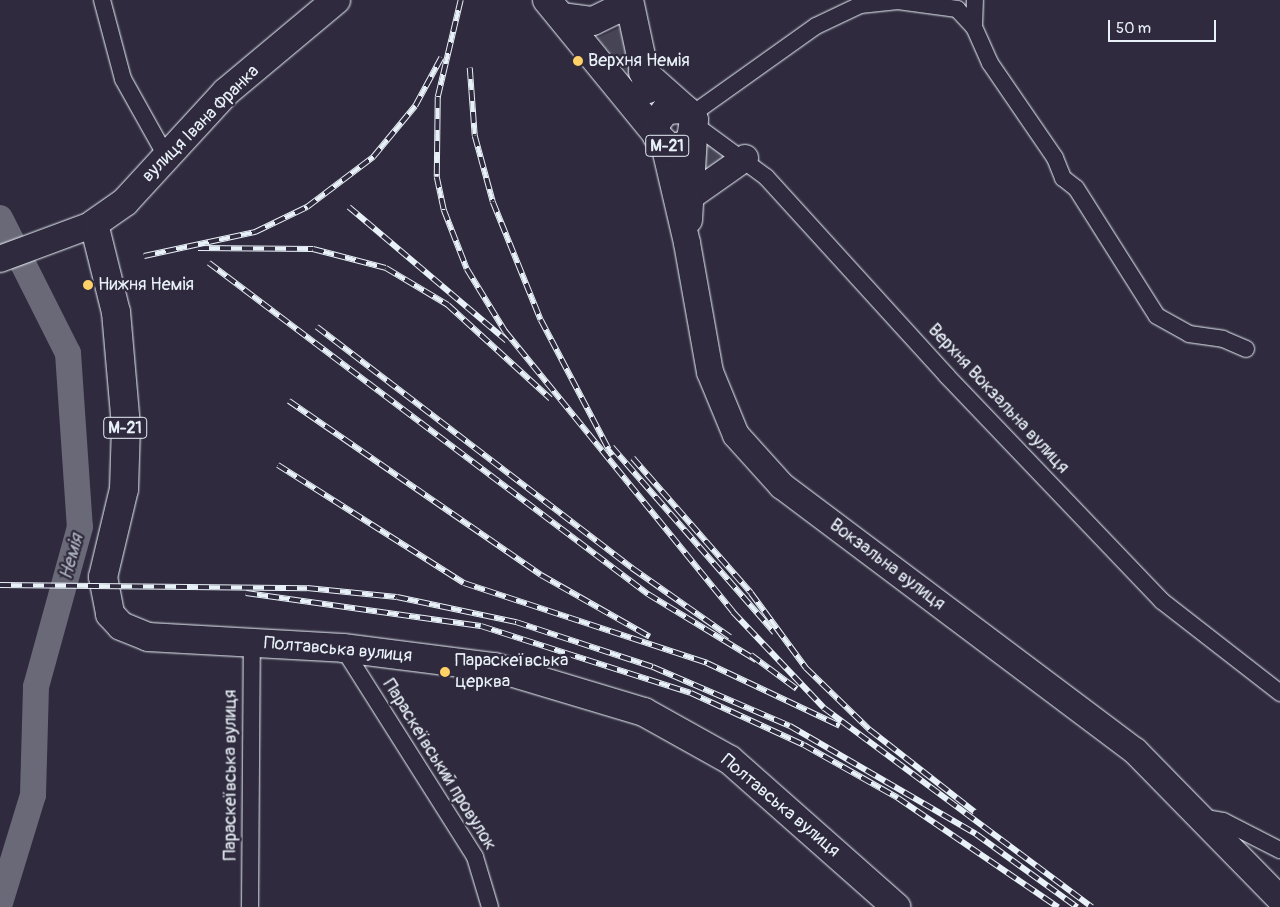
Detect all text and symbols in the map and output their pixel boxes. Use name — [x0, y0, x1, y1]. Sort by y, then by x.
scale bar — [1110, 10, 1218, 42]
text: 50 m — [1116, 19, 1151, 38]
place label: Верхня Немія — [588, 50, 690, 72]
marker: Верхня Немія — [572, 55, 584, 67]
street label: вулиця Івана Франка — [138, 61, 264, 187]
road number: М-21 — [644, 132, 690, 160]
place label: Нижня Немія — [98, 274, 194, 296]
marker: Нижня Немія — [82, 279, 94, 291]
street label: Верхня Вокзальна вулиця — [923, 320, 1073, 478]
road number: М-21 — [102, 414, 148, 442]
street label: Вокзальна вулиця — [825, 515, 949, 615]
water label: Немія — [55, 532, 89, 582]
street label: Полтавська вулиця — [263, 633, 413, 667]
place label: Параскеївська церква — [455, 651, 568, 694]
marker: Параскеївська церква — [439, 666, 451, 678]
street label: Параскеївський провулок — [377, 675, 501, 855]
street label: Параскеївська вулиця — [220, 689, 242, 861]
street label: Полтавська вулиця — [716, 750, 844, 862]

